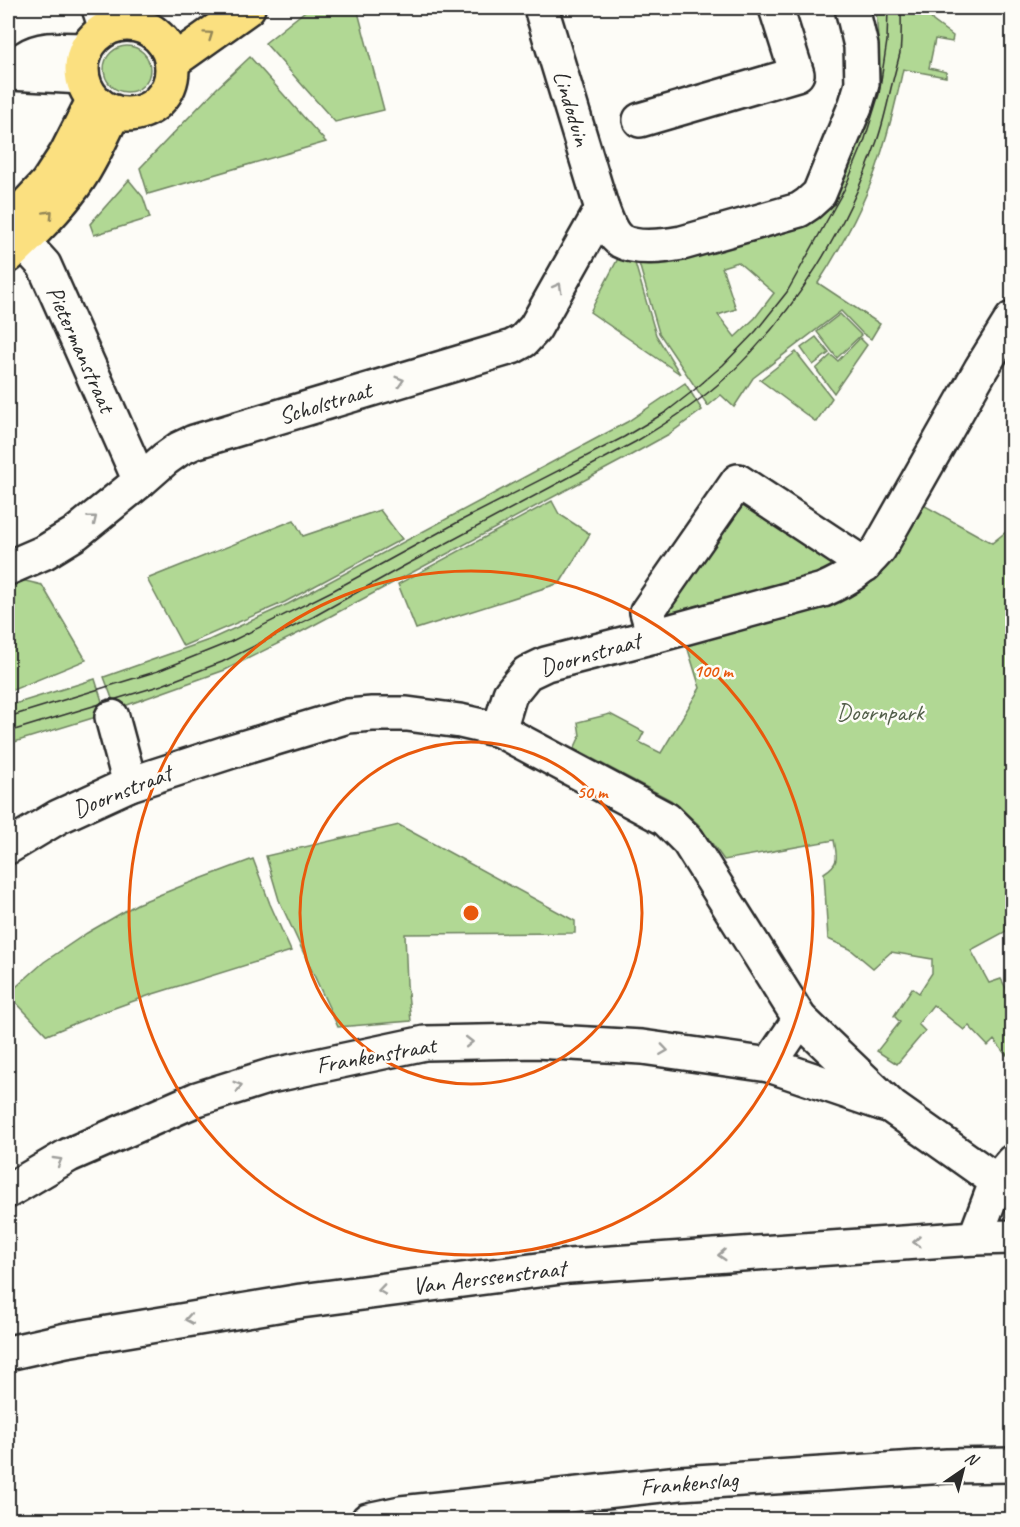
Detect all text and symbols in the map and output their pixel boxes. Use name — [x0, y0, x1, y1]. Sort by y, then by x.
one-way arrow — [203, 31, 214, 42]
street label: Lindoduin — [546, 67, 598, 150]
one-way arrow — [41, 211, 52, 222]
street label: Pietermanstraat — [40, 281, 123, 419]
one-way arrow — [551, 282, 562, 293]
street label: Scholstraat — [275, 374, 377, 431]
one-way arrow — [394, 376, 405, 388]
one-way arrow — [87, 515, 98, 526]
street label: Doornstraat — [536, 624, 647, 683]
text: 100 m — [694, 660, 734, 682]
park label: Doornpark — [837, 697, 926, 727]
street label: Doornstraat — [68, 757, 178, 824]
text: 50 m — [577, 781, 609, 803]
centre of rings — [461, 903, 481, 923]
street label: Frankenstraat — [314, 1029, 440, 1080]
one-way arrow — [465, 1036, 474, 1048]
one-way arrow — [659, 1043, 669, 1056]
one-way arrow — [232, 1081, 242, 1093]
one-way arrow — [52, 1157, 62, 1168]
one-way arrow — [912, 1235, 921, 1248]
one-way arrow — [718, 1249, 727, 1262]
street label: Van Aerssenstraat — [411, 1252, 570, 1301]
one-way arrow — [378, 1284, 387, 1296]
one-way arrow — [185, 1312, 195, 1325]
north arrow — [933, 1440, 993, 1500]
text: N — [961, 1447, 983, 1471]
street label: Frankenslag — [639, 1464, 741, 1502]

